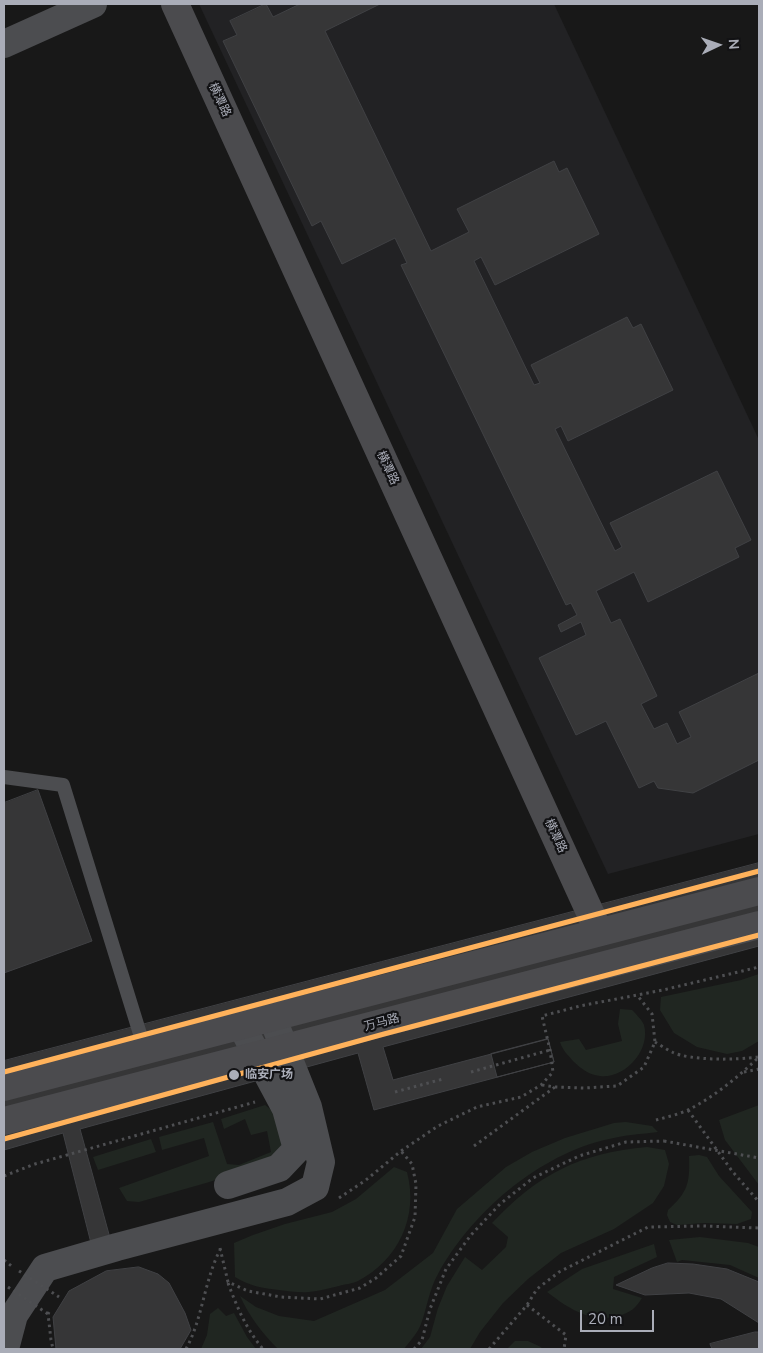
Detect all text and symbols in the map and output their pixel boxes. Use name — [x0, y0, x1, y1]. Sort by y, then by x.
north arrow — [693, 20, 743, 70]
text: N — [724, 38, 743, 50]
street label: 横潭路 — [205, 81, 233, 119]
street label: 横潭路 — [373, 449, 401, 487]
street label: 横潭路 — [541, 817, 569, 855]
street label: 万马路 — [363, 1011, 401, 1035]
marker: 临安广场 — [227, 1068, 241, 1082]
place label: 临安广场 — [245, 1068, 293, 1082]
scale bar — [583, 1300, 657, 1332]
text: 20 m — [588, 1309, 623, 1329]

